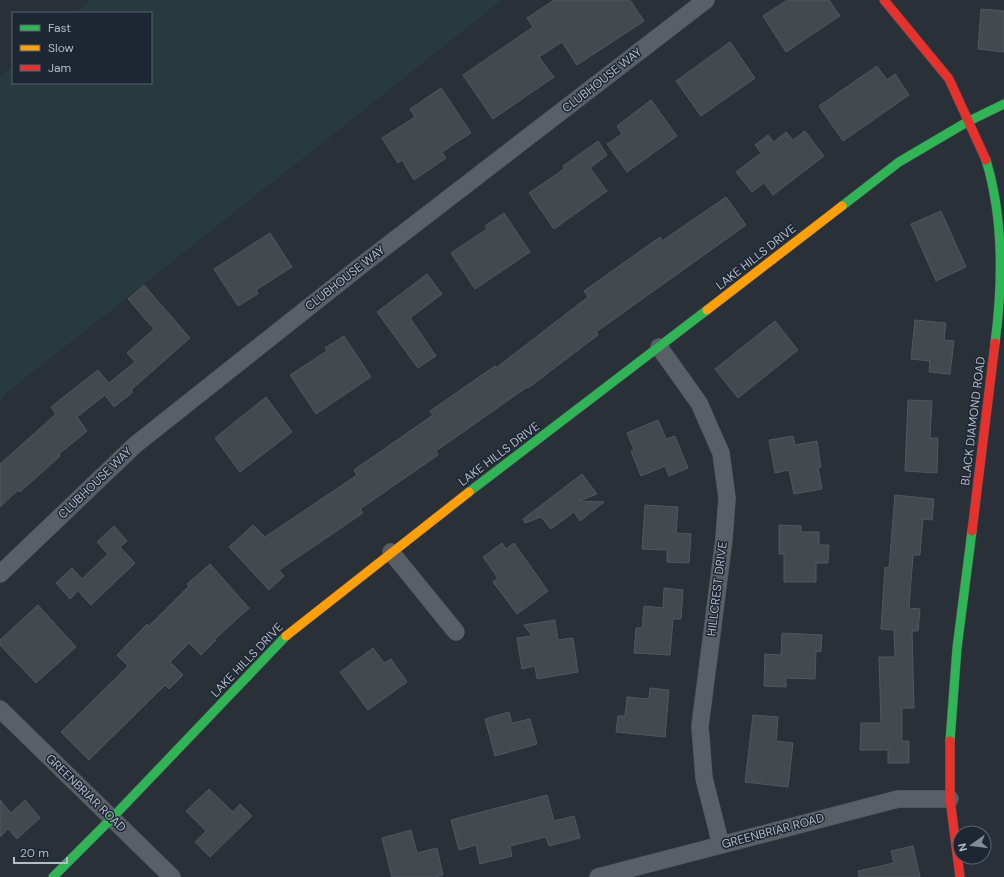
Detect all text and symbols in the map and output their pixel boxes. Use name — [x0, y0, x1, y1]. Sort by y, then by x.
legend — [12, 12, 152, 84]
text: Fast — [48, 20, 71, 36]
text: Slow — [48, 40, 74, 56]
street label: CLUBHOUSE WAY — [559, 44, 645, 116]
text: Jam — [48, 60, 71, 76]
street label: LAKE HILLS DRIVE — [713, 220, 800, 293]
street label: CLUBHOUSE WAY — [302, 242, 388, 314]
street label: BLACK DIAMOND ROAD — [957, 355, 989, 487]
street label: LAKE HILLS DRIVE — [455, 418, 543, 490]
street label: CLUBHOUSE WAY — [55, 444, 135, 522]
street label: HILLCREST DRIVE — [703, 541, 731, 637]
street label: LAKE HILLS DRIVE — [207, 619, 287, 701]
street label: GREENBRIAR ROAD — [42, 751, 130, 835]
street label: GREENBRIAR ROAD — [720, 810, 826, 852]
north arrow — [952, 825, 992, 865]
scale bar — [14, 839, 67, 865]
text: N — [955, 842, 970, 853]
text: 20 m — [20, 845, 49, 861]

